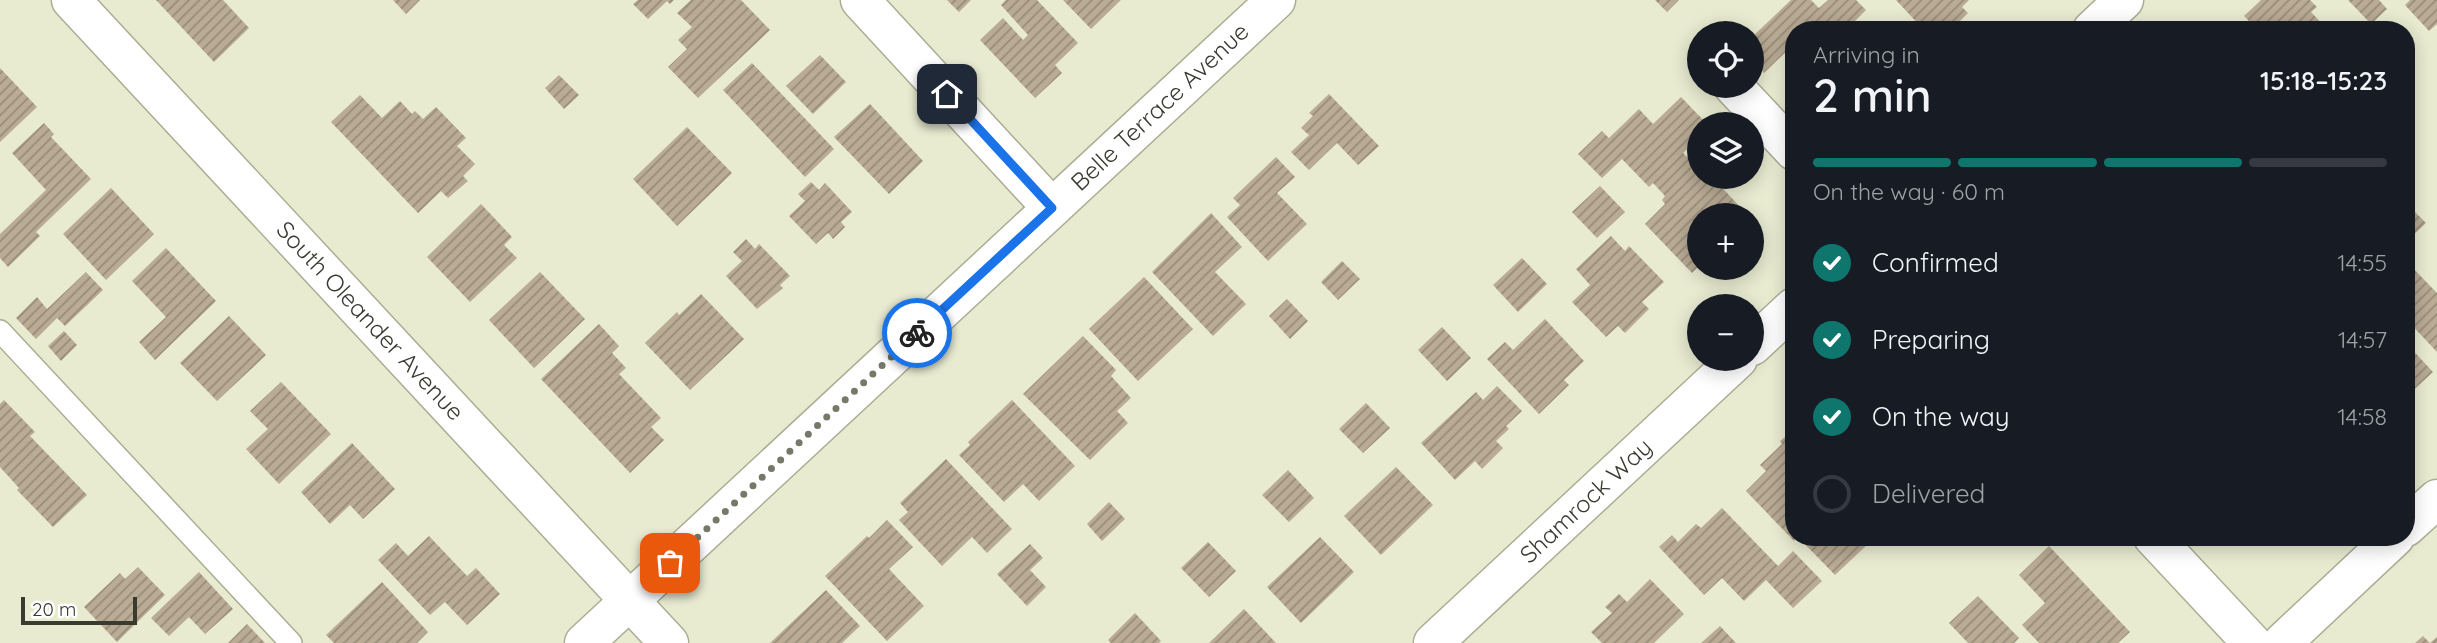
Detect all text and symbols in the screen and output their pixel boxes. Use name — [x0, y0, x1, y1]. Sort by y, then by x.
street label: Belle Terrace Avenue — [1064, 16, 1255, 197]
map controls — [1687, 21, 1764, 371]
button: locate — [1687, 21, 1764, 98]
text: Arriving in — [1813, 40, 1920, 69]
pin — [917, 64, 977, 124]
text: 15:18–15:23 — [2260, 64, 2387, 97]
text: 2 min — [1813, 66, 1932, 124]
icon: home — [928, 75, 966, 113]
button: layers — [1687, 112, 1764, 189]
text: On the way · 60 m — [1813, 177, 2005, 206]
button: + — [1687, 203, 1764, 280]
street label: South Oleander Avenue — [271, 214, 471, 426]
icon: check — [1813, 244, 1851, 282]
text: Confirmed — [1872, 246, 1999, 279]
text: 14:55 — [2337, 248, 2387, 277]
button: − — [1687, 294, 1764, 371]
courier — [882, 298, 952, 368]
icon: bike — [898, 314, 936, 352]
icon: check — [1813, 321, 1851, 359]
text: Preparing — [1872, 323, 1990, 356]
text: 14:57 — [2338, 325, 2387, 354]
icon: check — [1813, 398, 1851, 436]
text: On the way — [1872, 400, 2010, 433]
text: 14:58 — [2337, 402, 2387, 431]
street label: Shamrock Way — [1513, 431, 1658, 569]
text: Delivered — [1872, 477, 1985, 510]
pin — [640, 533, 700, 593]
icon: bag — [651, 544, 689, 582]
scale bar — [21, 594, 136, 626]
text: 20 m — [32, 597, 76, 621]

